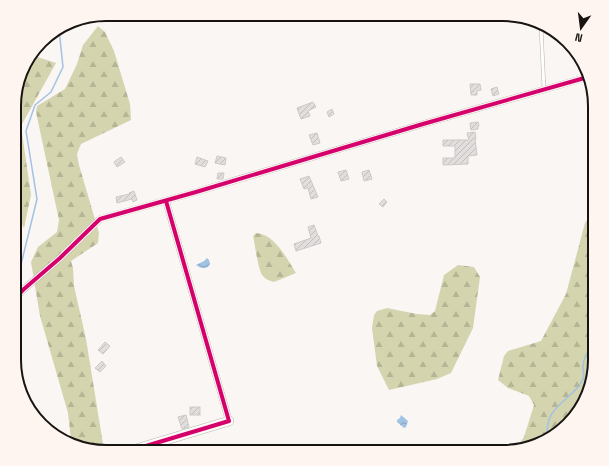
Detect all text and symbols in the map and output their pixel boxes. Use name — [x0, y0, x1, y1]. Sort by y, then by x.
north arrow — [561, 8, 601, 48]
text: N — [573, 30, 584, 45]

